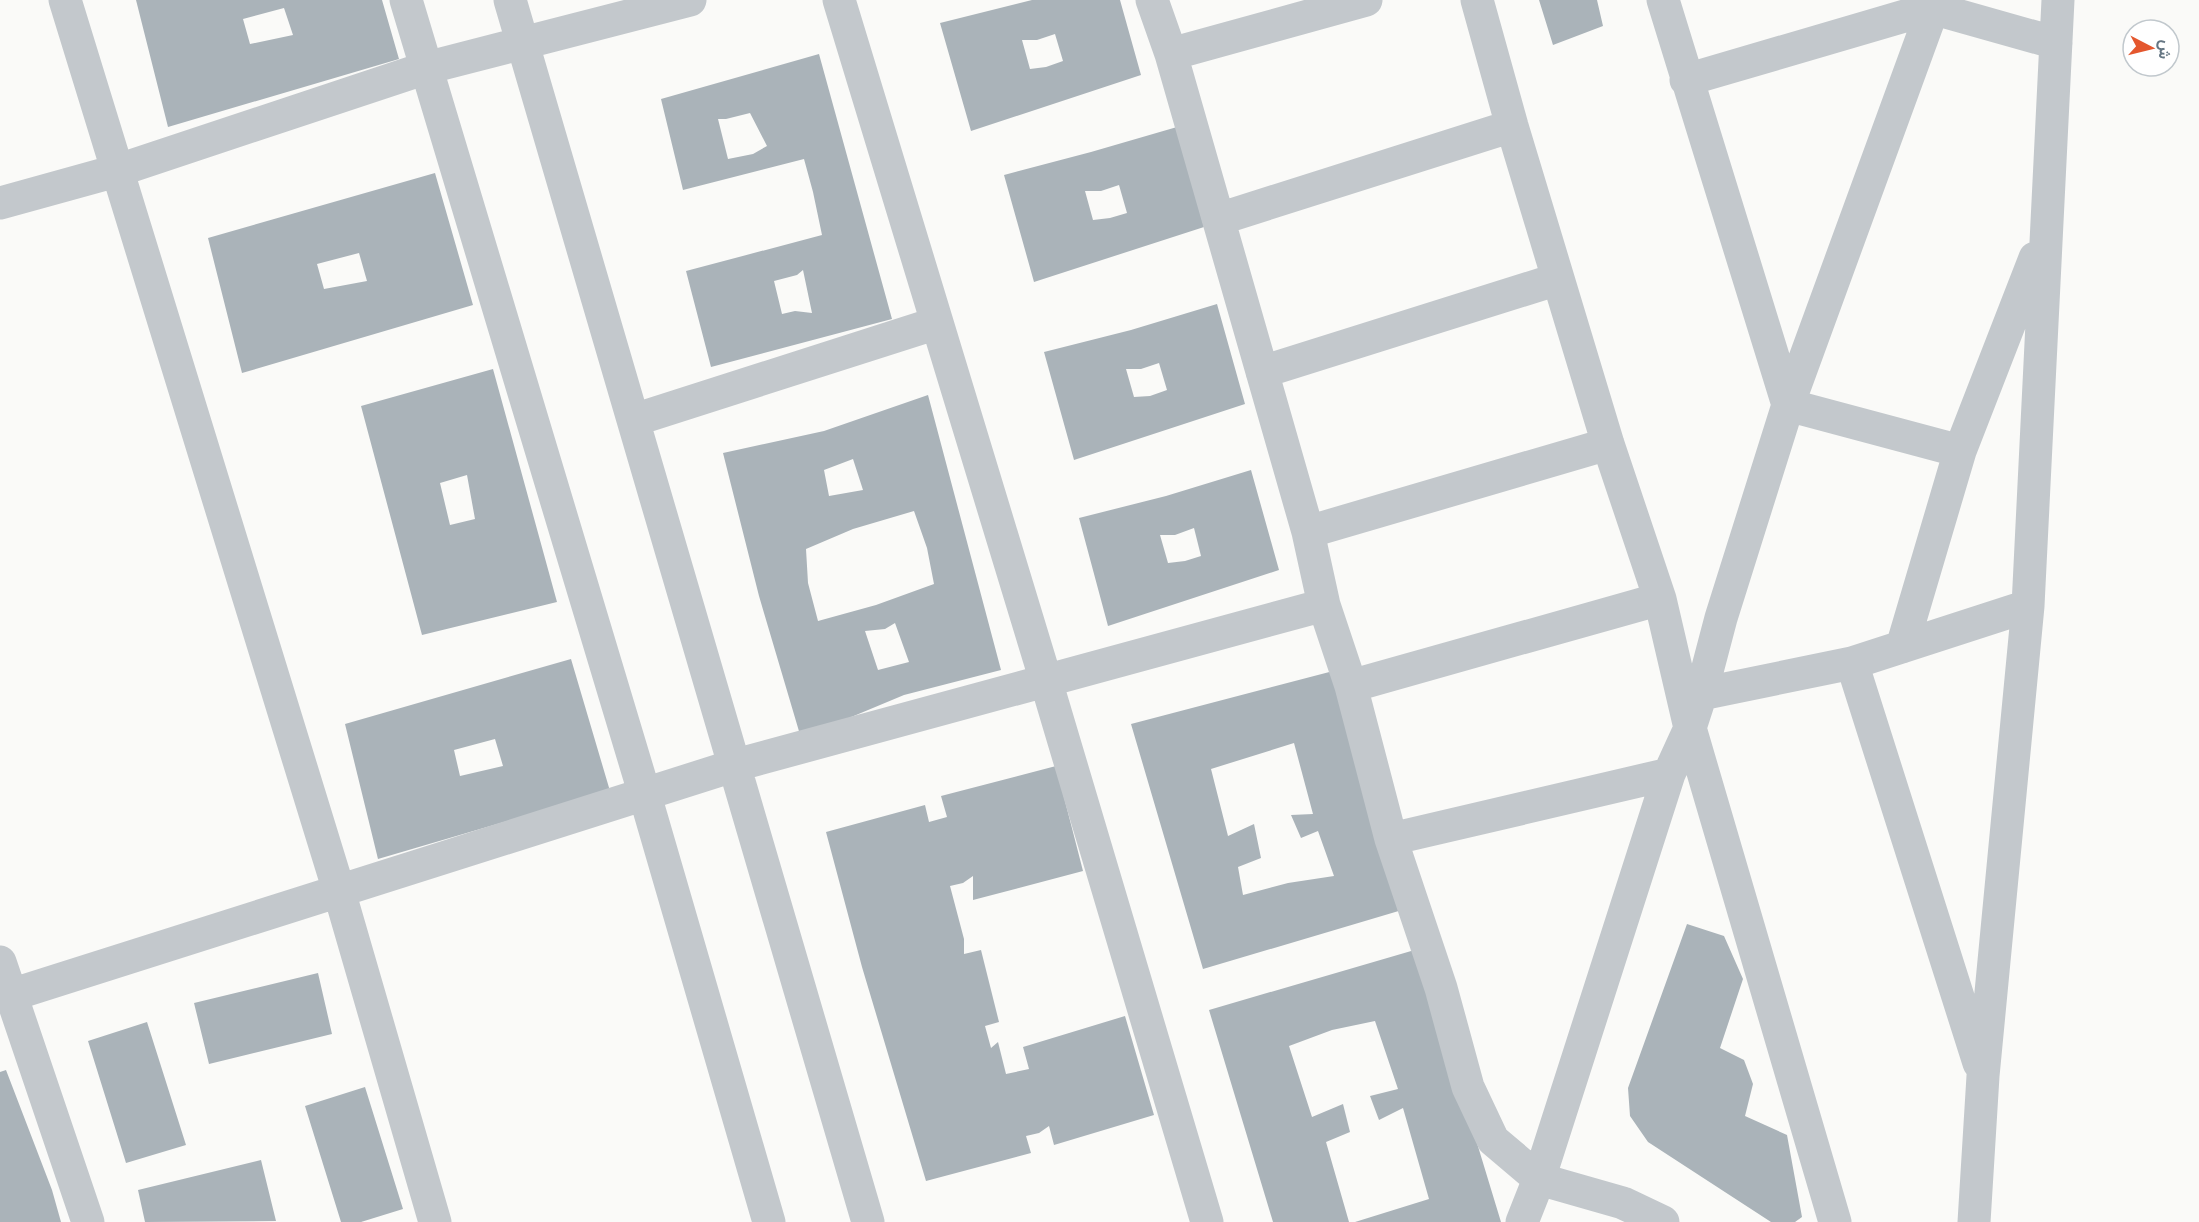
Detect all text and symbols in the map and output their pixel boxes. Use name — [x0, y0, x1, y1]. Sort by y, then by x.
north arrow — [2121, 18, 2181, 78]
text: ش — [2153, 39, 2177, 61]

